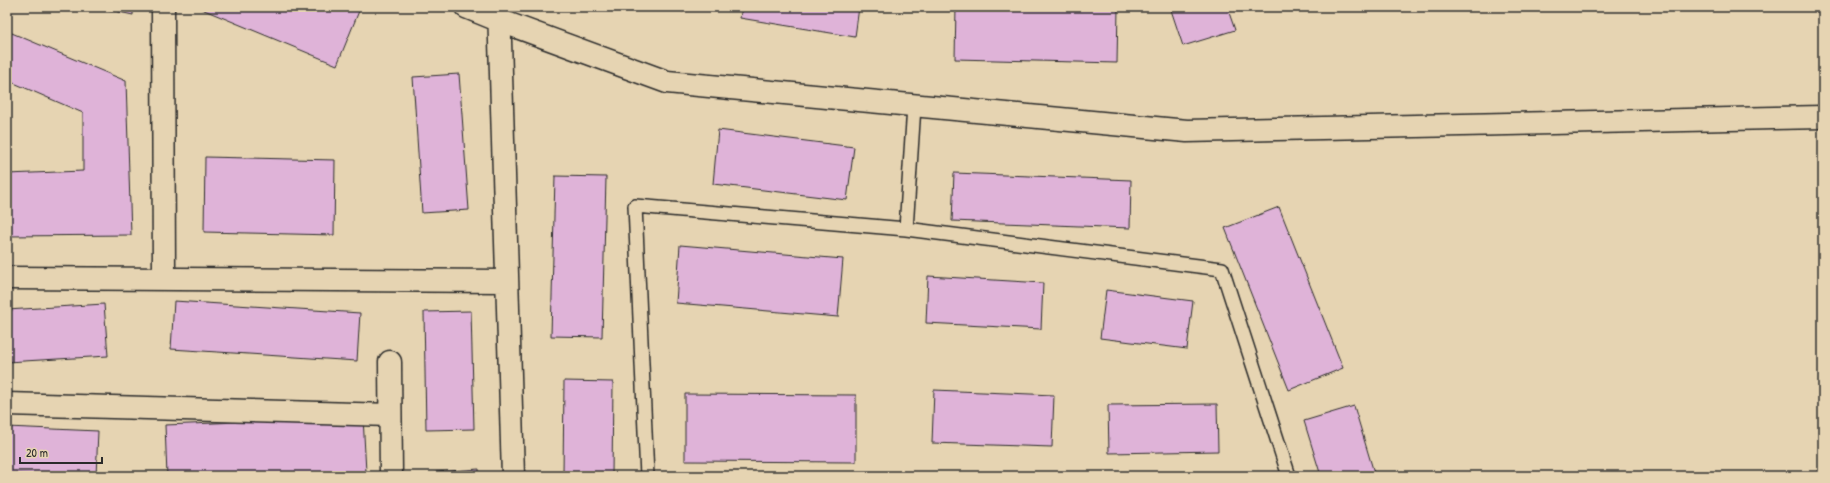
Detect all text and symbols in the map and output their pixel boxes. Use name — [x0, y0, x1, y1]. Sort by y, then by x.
scale bar — [20, 439, 102, 465]
text: 20 m — [26, 444, 48, 461]

